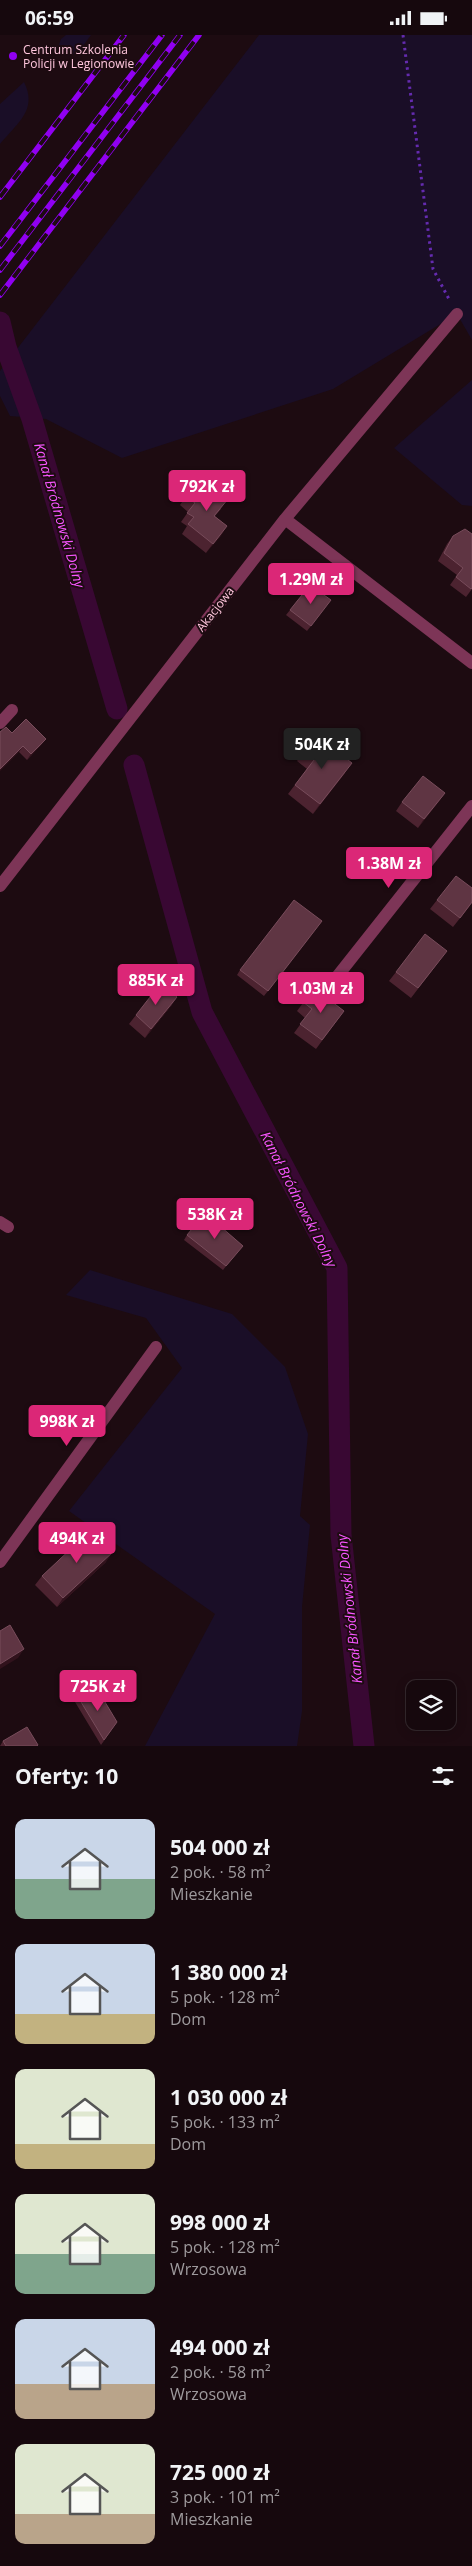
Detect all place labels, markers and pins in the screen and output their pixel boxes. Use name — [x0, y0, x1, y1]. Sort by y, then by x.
place label: Centrum Szkolenia Policji w Legionowie — [23, 41, 135, 72]
marker: Centrum Szkolenia Policji w Legionowie — [7, 50, 19, 62]
pin: 792K zł — [161, 469, 253, 512]
pin: 1.29M zł — [259, 563, 363, 605]
pin: 504K zł — [276, 727, 368, 770]
pin: 1.38M zł — [337, 847, 441, 889]
pin: 885K zł — [110, 963, 202, 1006]
pin: 1.03M zł — [269, 971, 373, 1014]
pin: 538K zł — [169, 1197, 261, 1240]
pin: 998K zł — [21, 1405, 113, 1447]
pin: 494K zł — [31, 1521, 123, 1564]
pin: 725K zł — [52, 1669, 144, 1712]

